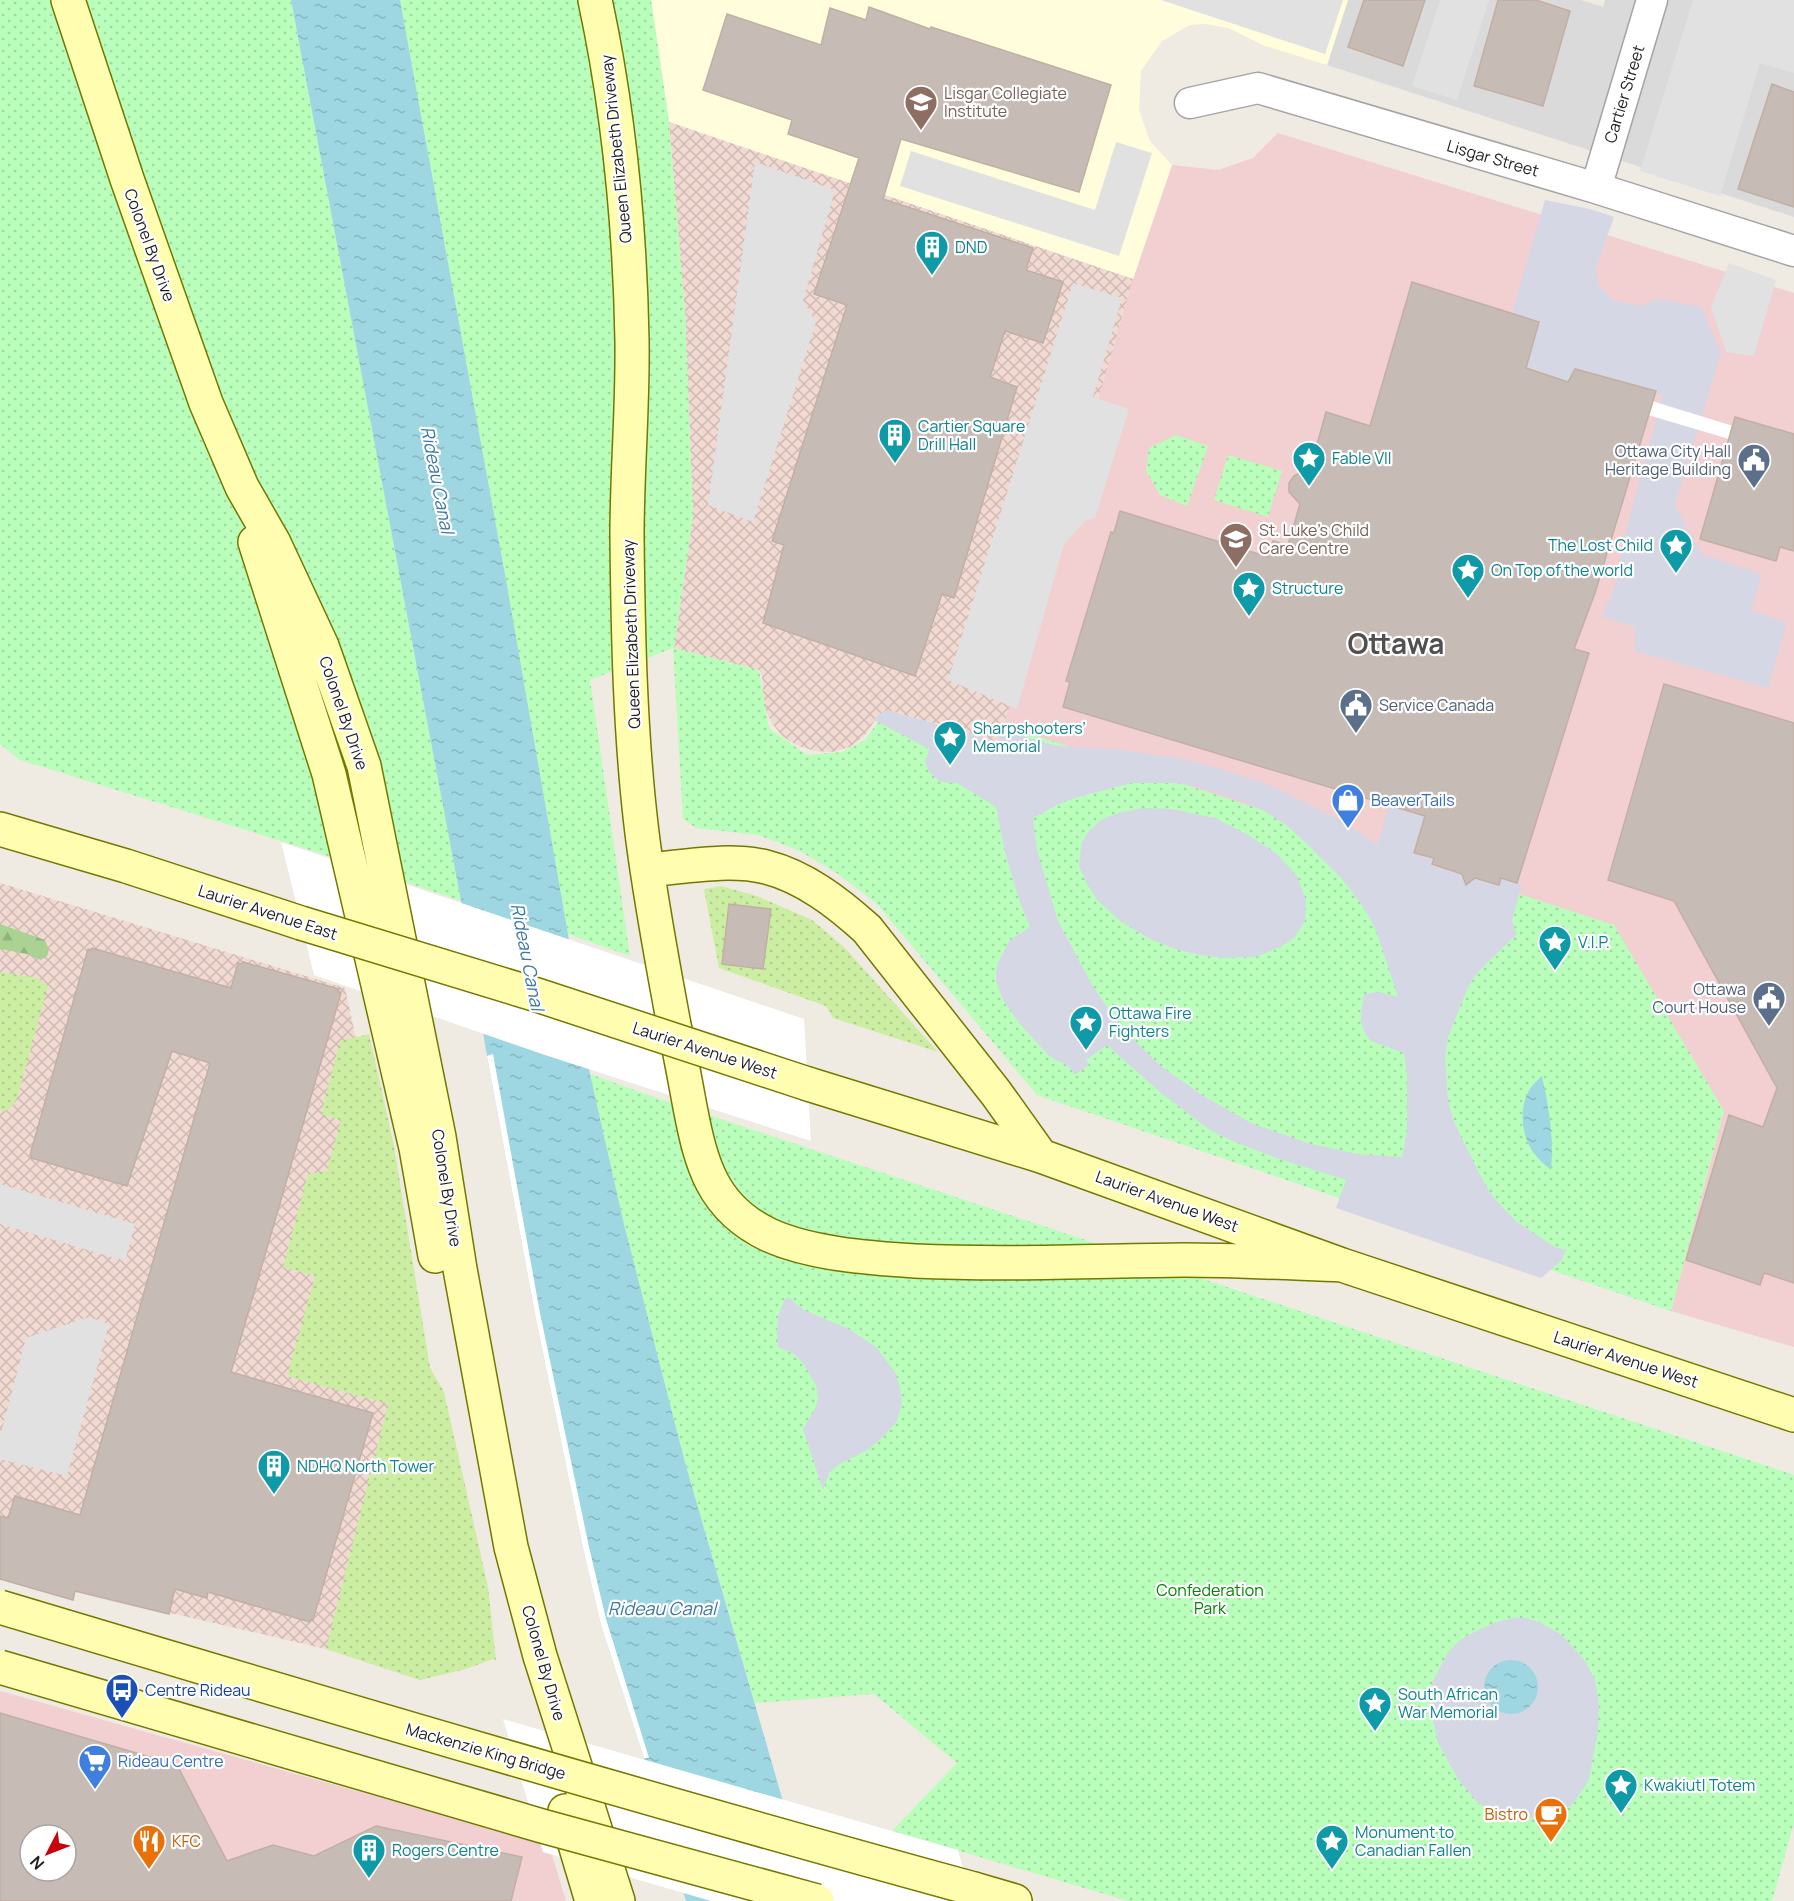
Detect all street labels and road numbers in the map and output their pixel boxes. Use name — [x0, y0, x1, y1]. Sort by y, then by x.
street label: Cartier Street — [1599, 42, 1649, 146]
street label: Queen Elizabeth Driveway — [595, 53, 637, 244]
street label: Lisgar Street — [1444, 134, 1542, 182]
street label: Colonel By Drive — [119, 185, 181, 305]
street label: Queen Elizabeth Driveway — [617, 538, 645, 729]
street label: Colonel By Drive — [314, 653, 374, 773]
street label: Laurier Avenue East — [196, 879, 340, 945]
street label: Laurier Avenue West — [630, 1016, 780, 1084]
street label: Colonel By Drive — [427, 1128, 467, 1248]
street label: Laurier Avenue West — [1093, 1165, 1241, 1237]
street label: Laurier Avenue West — [1551, 1325, 1701, 1393]
street label: Colonel By Drive — [517, 1603, 571, 1723]
street label: Mackenzie King Bridge — [403, 1718, 569, 1784]

